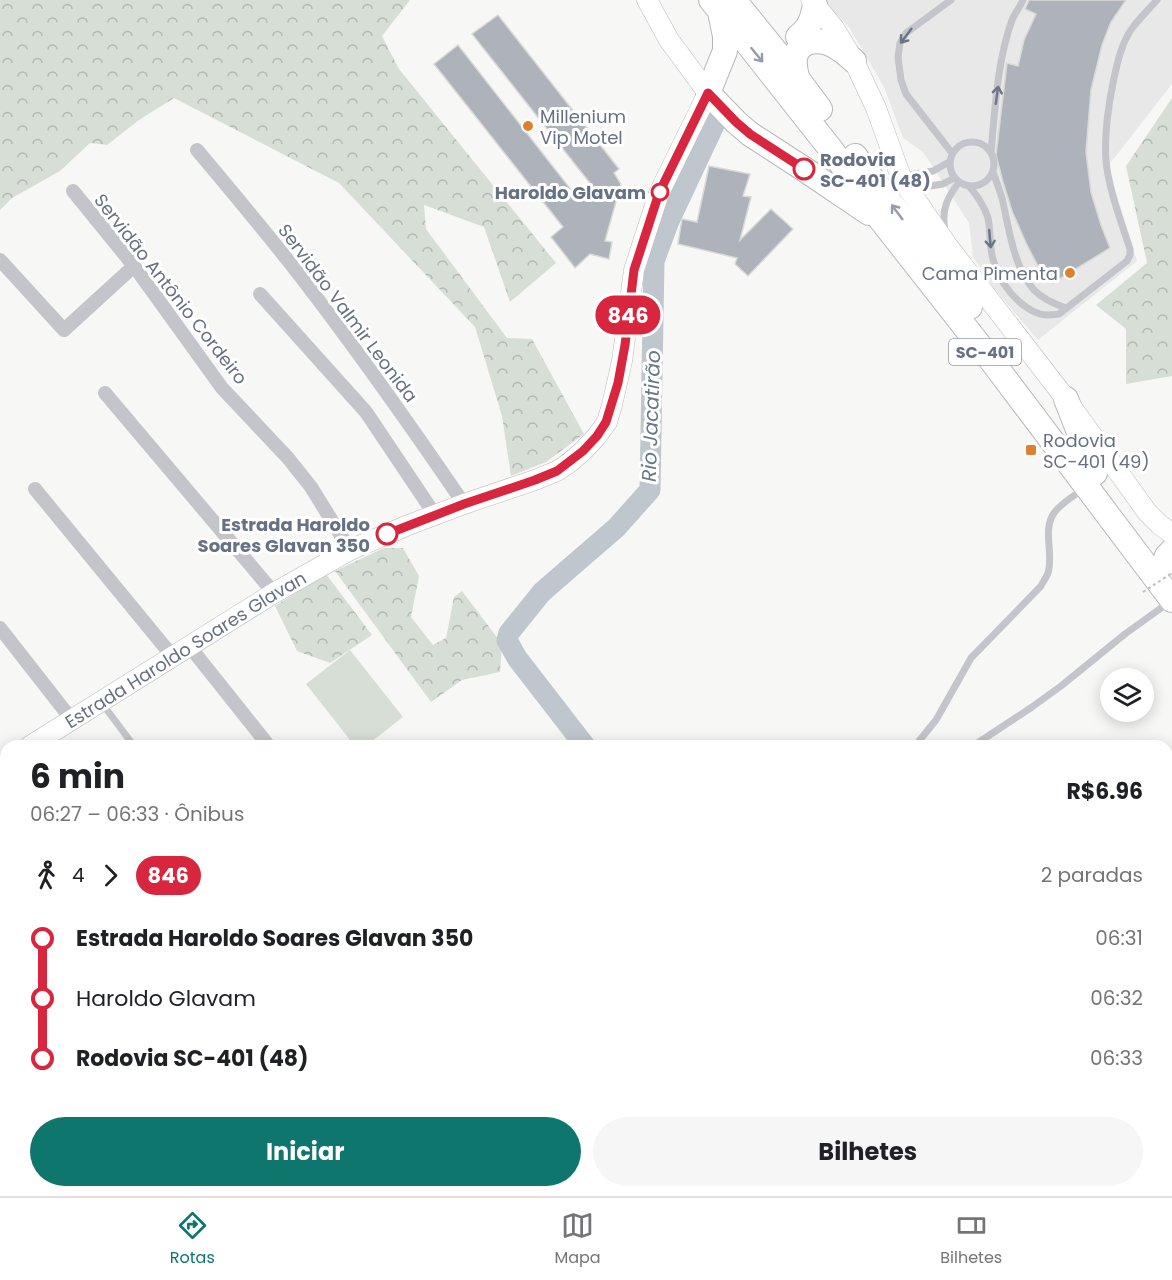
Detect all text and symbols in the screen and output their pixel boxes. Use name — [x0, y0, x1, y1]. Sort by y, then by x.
one-way arrow — [900, 28, 912, 44]
one-way arrow — [750, 46, 763, 62]
one-way arrow — [992, 85, 1003, 105]
place label: Millenium Vip Motel — [540, 104, 626, 150]
marker: Millenium Vip Motel — [521, 119, 535, 133]
place label: Rodovia SC-401 (48) — [820, 147, 931, 193]
marker: Rodovia SC-401 (48) — [793, 158, 815, 180]
place label: Haroldo Glavam — [495, 180, 646, 205]
marker: Haroldo Glavam — [651, 183, 669, 201]
street label: Servidão Antônio Cordeiro — [89, 188, 253, 390]
one-way arrow — [891, 204, 904, 220]
street label: Servidão Valmir Leonida — [273, 219, 423, 407]
one-way arrow — [985, 228, 996, 248]
place label: Cama Pimenta — [922, 261, 1058, 286]
marker: Cama Pimenta — [1063, 266, 1077, 280]
line badge: 846 — [594, 296, 662, 334]
text: 846 — [607, 301, 649, 330]
road number: SC-401 — [949, 339, 1021, 365]
water label: Rio Jacatirão — [635, 350, 667, 482]
place label: Rodovia SC-401 (49) — [1043, 428, 1150, 474]
marker: Rodovia SC-401 (49) — [1024, 443, 1038, 457]
place label: Estrada Haroldo Soares Glavan 350 — [198, 512, 370, 558]
marker: Estrada Haroldo Soares Glavan 350 — [376, 523, 398, 545]
street label: Estrada Haroldo Soares Glavan — [60, 565, 311, 734]
map controls — [1100, 668, 1154, 722]
button: layers — [1100, 668, 1154, 722]
text: 6 min — [30, 753, 125, 800]
text: R$6.96 — [1066, 776, 1143, 807]
text: 06:27 – 06:33 · Ônibus — [30, 800, 244, 828]
icon: walk — [30, 859, 63, 892]
icon: forward — [94, 859, 127, 892]
text: 4 — [72, 861, 85, 889]
text: 846 — [148, 861, 189, 890]
text: 2 paradas — [1041, 861, 1143, 889]
text: Estrada Haroldo Soares Glavan 350 — [76, 923, 473, 954]
text: 06:31 — [1095, 924, 1143, 952]
text: Haroldo Glavam — [76, 983, 256, 1014]
text: 06:32 — [1090, 984, 1143, 1012]
text: Rodovia SC-401 (48) — [76, 1043, 309, 1074]
text: 06:33 — [1090, 1044, 1143, 1072]
button: Iniciar — [30, 1117, 581, 1186]
button: Bilhetes — [593, 1117, 1143, 1186]
tab: Rotas — [170, 1209, 215, 1270]
tab: Mapa — [554, 1209, 601, 1270]
tab: Bilhetes — [940, 1209, 1002, 1270]

